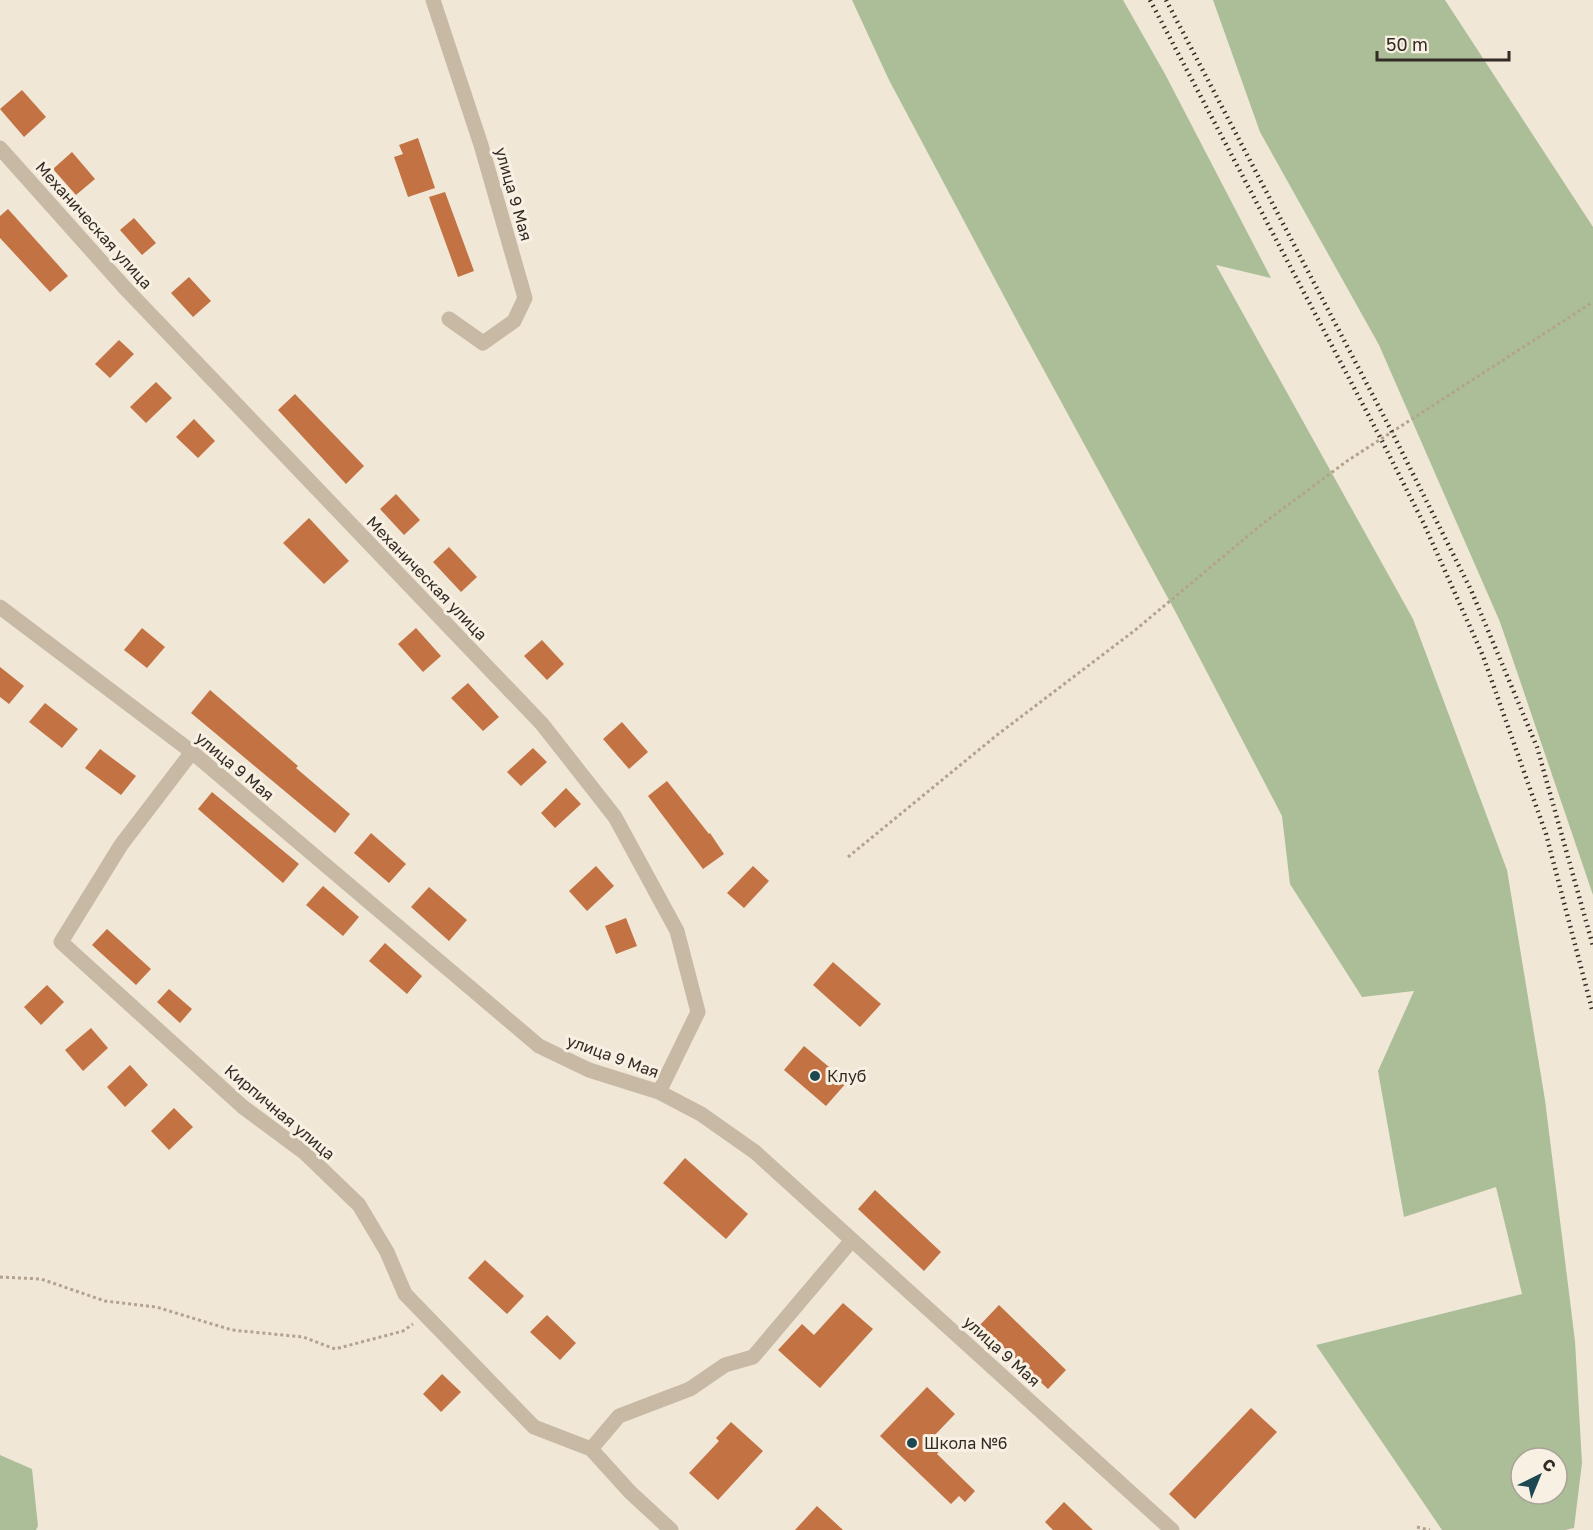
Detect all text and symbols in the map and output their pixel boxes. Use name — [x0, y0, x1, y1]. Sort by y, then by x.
scale bar — [1377, 24, 1509, 62]
text: 50 m — [1386, 33, 1428, 55]
street label: улица 9 Мая — [491, 145, 537, 243]
street label: Механическая улица — [31, 157, 157, 293]
street label: Механическая улица — [363, 512, 491, 644]
street label: улица 9 Мая — [192, 727, 278, 805]
street label: улица 9 Мая — [564, 1030, 662, 1082]
street label: Кирпичная улица — [221, 1060, 339, 1164]
place label: Клуб — [827, 1066, 866, 1086]
marker: Клуб — [808, 1069, 822, 1083]
street label: улица 9 Мая — [959, 1311, 1045, 1391]
place label: Школа №6 — [924, 1433, 1007, 1453]
marker: Школа №6 — [905, 1436, 919, 1450]
north arrow — [1509, 1446, 1569, 1506]
text: С — [1538, 1454, 1560, 1476]

